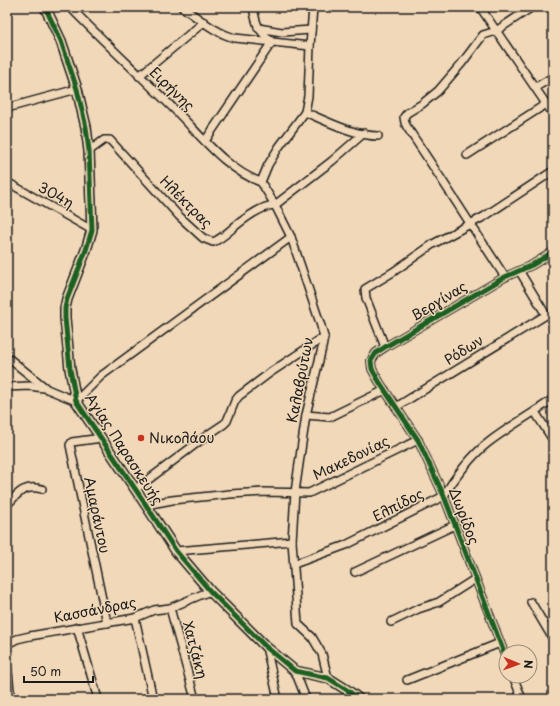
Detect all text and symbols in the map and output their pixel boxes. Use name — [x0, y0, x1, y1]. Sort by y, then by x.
street label: Ειρήνης — [145, 62, 200, 115]
street label: Ηλέκτρας — [155, 171, 217, 233]
street label: 304η — [35, 176, 78, 213]
street label: Βεργίνας — [407, 276, 471, 325]
street label: Ρόδων — [440, 329, 487, 370]
street label: Καλαβρύτων — [281, 335, 318, 425]
street label: Αγίας Παρασκευής — [80, 389, 169, 509]
place label: Νικολάου — [149, 427, 214, 448]
street label: Μακεδονίας — [309, 430, 392, 485]
marker: Νικολάου — [136, 433, 146, 443]
street label: Αμαράντου — [79, 475, 116, 555]
street label: Ελπίδος — [369, 483, 427, 526]
street label: Δωρίδος — [444, 484, 485, 547]
street label: Κασσάνδρας — [52, 591, 138, 628]
street label: Χατζάκη — [178, 619, 213, 681]
north arrow — [498, 644, 538, 684]
scale bar — [24, 658, 93, 684]
text: N — [520, 660, 537, 669]
text: 50 m — [30, 662, 61, 680]

